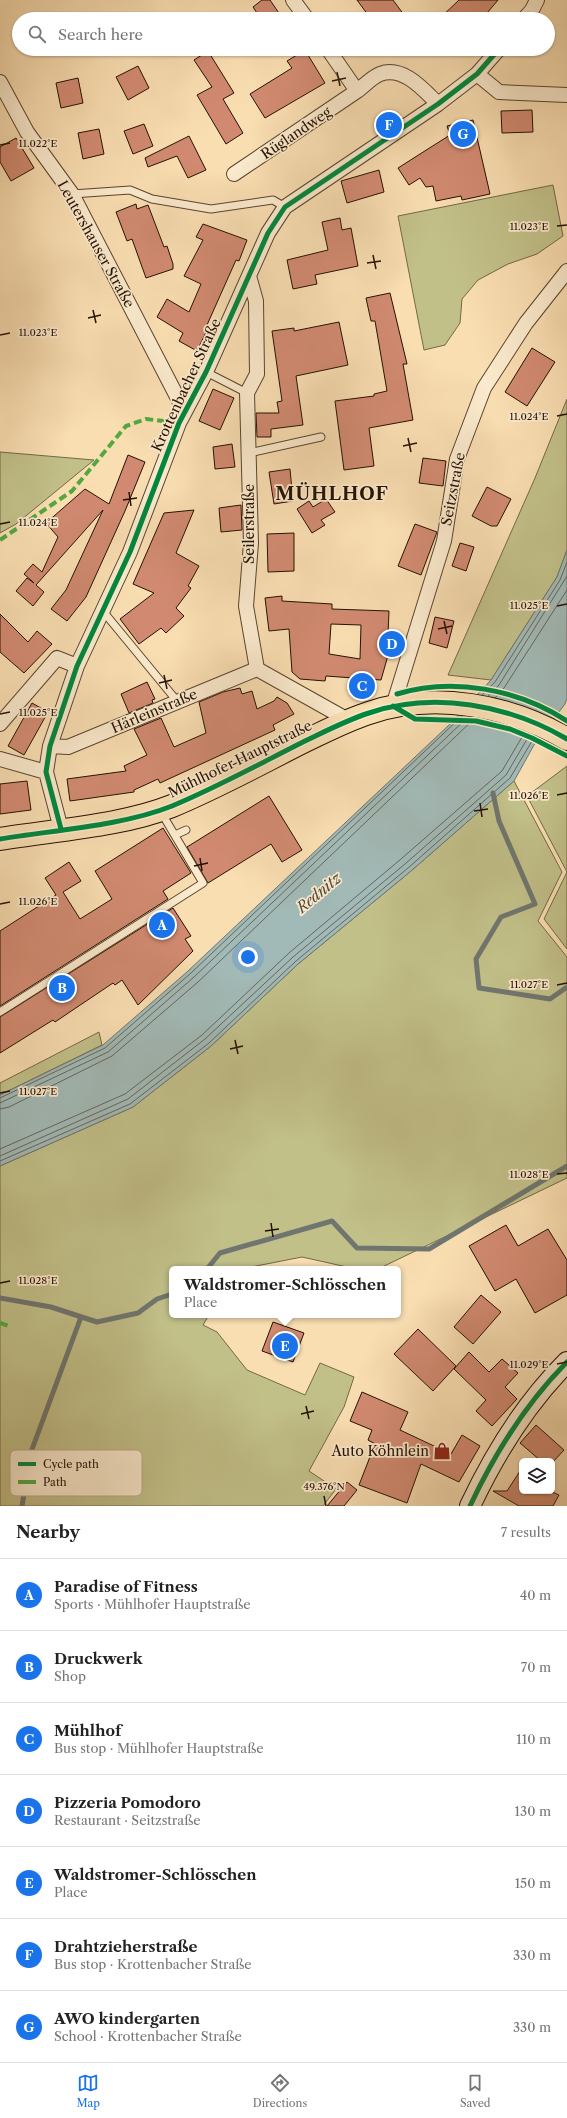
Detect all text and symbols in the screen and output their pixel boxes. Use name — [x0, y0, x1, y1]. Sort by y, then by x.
search box — [12, 12, 555, 56]
icon: search — [26, 23, 48, 45]
text: Search here — [58, 25, 143, 44]
street label: Rüglandweg — [257, 103, 335, 163]
pin: F — [376, 110, 402, 140]
pin: G — [450, 119, 476, 149]
text: 11.022°E — [19, 137, 58, 150]
street label: Leutershauser Straße — [54, 177, 139, 311]
text: 11.023°E — [510, 220, 548, 233]
street label: Krottenbacher Straße — [147, 315, 225, 454]
text: 11.023°E — [19, 326, 57, 339]
text: 11.024°E — [510, 410, 549, 423]
street label: Seitzstraße — [437, 451, 469, 527]
district label: MÜHLHOF — [275, 482, 389, 505]
street label: Seilerstraße — [240, 484, 258, 564]
text: 11.024°E — [19, 516, 58, 529]
text: 11.025°E — [510, 599, 548, 612]
pin: D — [379, 629, 405, 659]
pin: C — [349, 671, 375, 701]
street label: Härleinstraße — [108, 685, 200, 737]
text: 11.025°E — [19, 706, 57, 719]
street label: Mühlhofer Hauptstraße — [165, 716, 315, 802]
text: 11.026°E — [510, 789, 549, 802]
water label: Rednitz — [292, 868, 346, 917]
text: 11.026°E — [19, 895, 58, 908]
pin: A — [149, 910, 175, 940]
your location — [238, 947, 258, 967]
pin: B — [49, 973, 75, 1003]
text: 11.027°E — [510, 978, 548, 991]
text: 11.027°E — [19, 1085, 57, 1098]
text: 11.028°E — [509, 1168, 549, 1181]
popup — [169, 1266, 401, 1318]
text: 11.028°E — [18, 1274, 58, 1287]
text: Waldstromer-Schlösschen — [184, 1275, 386, 1294]
text: Place — [184, 1294, 217, 1310]
pin: E — [272, 1331, 298, 1361]
text: 11.029°E — [509, 1358, 549, 1371]
shop icon: Auto Köhnlein — [432, 1441, 452, 1461]
place label: Auto Köhnlein — [330, 1442, 429, 1460]
legend — [10, 1450, 142, 1496]
text: Cycle path — [43, 1457, 99, 1471]
map controls — [519, 1458, 555, 1494]
button: layers — [519, 1458, 555, 1494]
text: Path — [43, 1475, 67, 1489]
text: 49.376°N — [303, 1480, 345, 1493]
text: Nearby — [16, 1522, 80, 1542]
text: 7 results — [501, 1524, 551, 1540]
text: Paradise of Fitness — [54, 1577, 198, 1596]
text: A — [24, 1587, 34, 1603]
text: 40 m — [520, 1587, 551, 1603]
text: Sports · Mühlhofer Hauptstraße — [54, 1596, 251, 1612]
text: Druckwerk — [54, 1649, 143, 1668]
text: B — [24, 1659, 34, 1675]
text: 70 m — [521, 1659, 551, 1675]
text: Shop — [54, 1668, 86, 1684]
text: Mühlhof — [54, 1721, 121, 1740]
text: C — [24, 1731, 34, 1747]
text: 110 m — [516, 1731, 551, 1747]
text: Bus stop · Mühlhofer Hauptstraße — [54, 1740, 263, 1756]
text: Pizzeria Pomodoro — [54, 1793, 201, 1812]
text: D — [23, 1803, 35, 1819]
text: 130 m — [515, 1803, 551, 1819]
text: Restaurant · Seitzstraße — [54, 1812, 200, 1828]
text: Waldstromer-Schlösschen — [54, 1865, 256, 1884]
text: E — [24, 1875, 34, 1891]
text: 150 m — [515, 1875, 551, 1891]
text: Place — [54, 1884, 87, 1900]
text: Drahtzieherstraße — [54, 1937, 198, 1956]
text: F — [25, 1947, 33, 1963]
text: 330 m — [513, 1947, 551, 1963]
text: Bus stop · Krottenbacher Straße — [54, 1956, 252, 1972]
text: AWO kindergarten — [54, 2009, 200, 2028]
text: G — [23, 2019, 35, 2035]
text: 330 m — [513, 2019, 551, 2035]
text: School · Krottenbacher Straße — [54, 2028, 242, 2044]
tab: Map — [76, 2072, 100, 2110]
tab: Directions — [253, 2072, 307, 2110]
tab: Saved — [460, 2072, 491, 2110]

